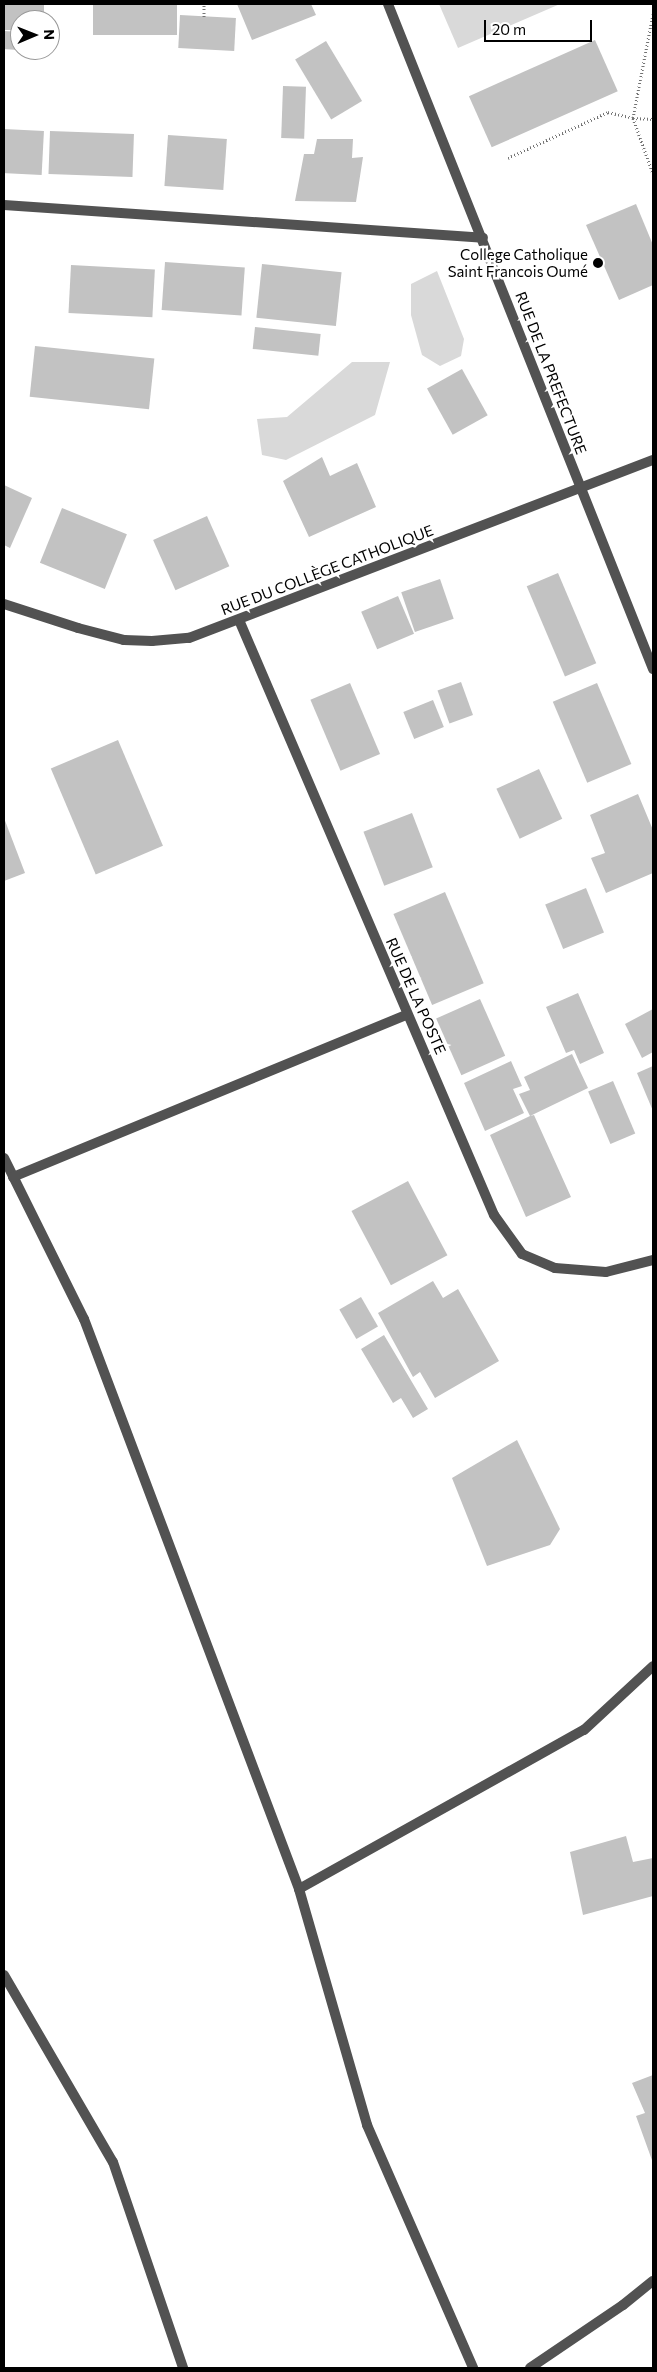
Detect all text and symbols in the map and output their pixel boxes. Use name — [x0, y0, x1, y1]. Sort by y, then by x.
north arrow — [10, 10, 60, 60]
scale bar — [487, 10, 594, 42]
text: 20 m — [492, 20, 526, 38]
text: N — [41, 29, 58, 40]
place label: College Catholique Saint Francois Oumé — [448, 245, 588, 280]
marker: College Catholique Saint Francois Oumé — [592, 257, 604, 269]
street label: RUE DE LA PREFECTURE — [512, 289, 590, 457]
street label: RUE DU COLLÈGE CATHOLIQUE — [218, 521, 436, 619]
street label: RUE DE LA POSTE — [382, 935, 450, 1057]

